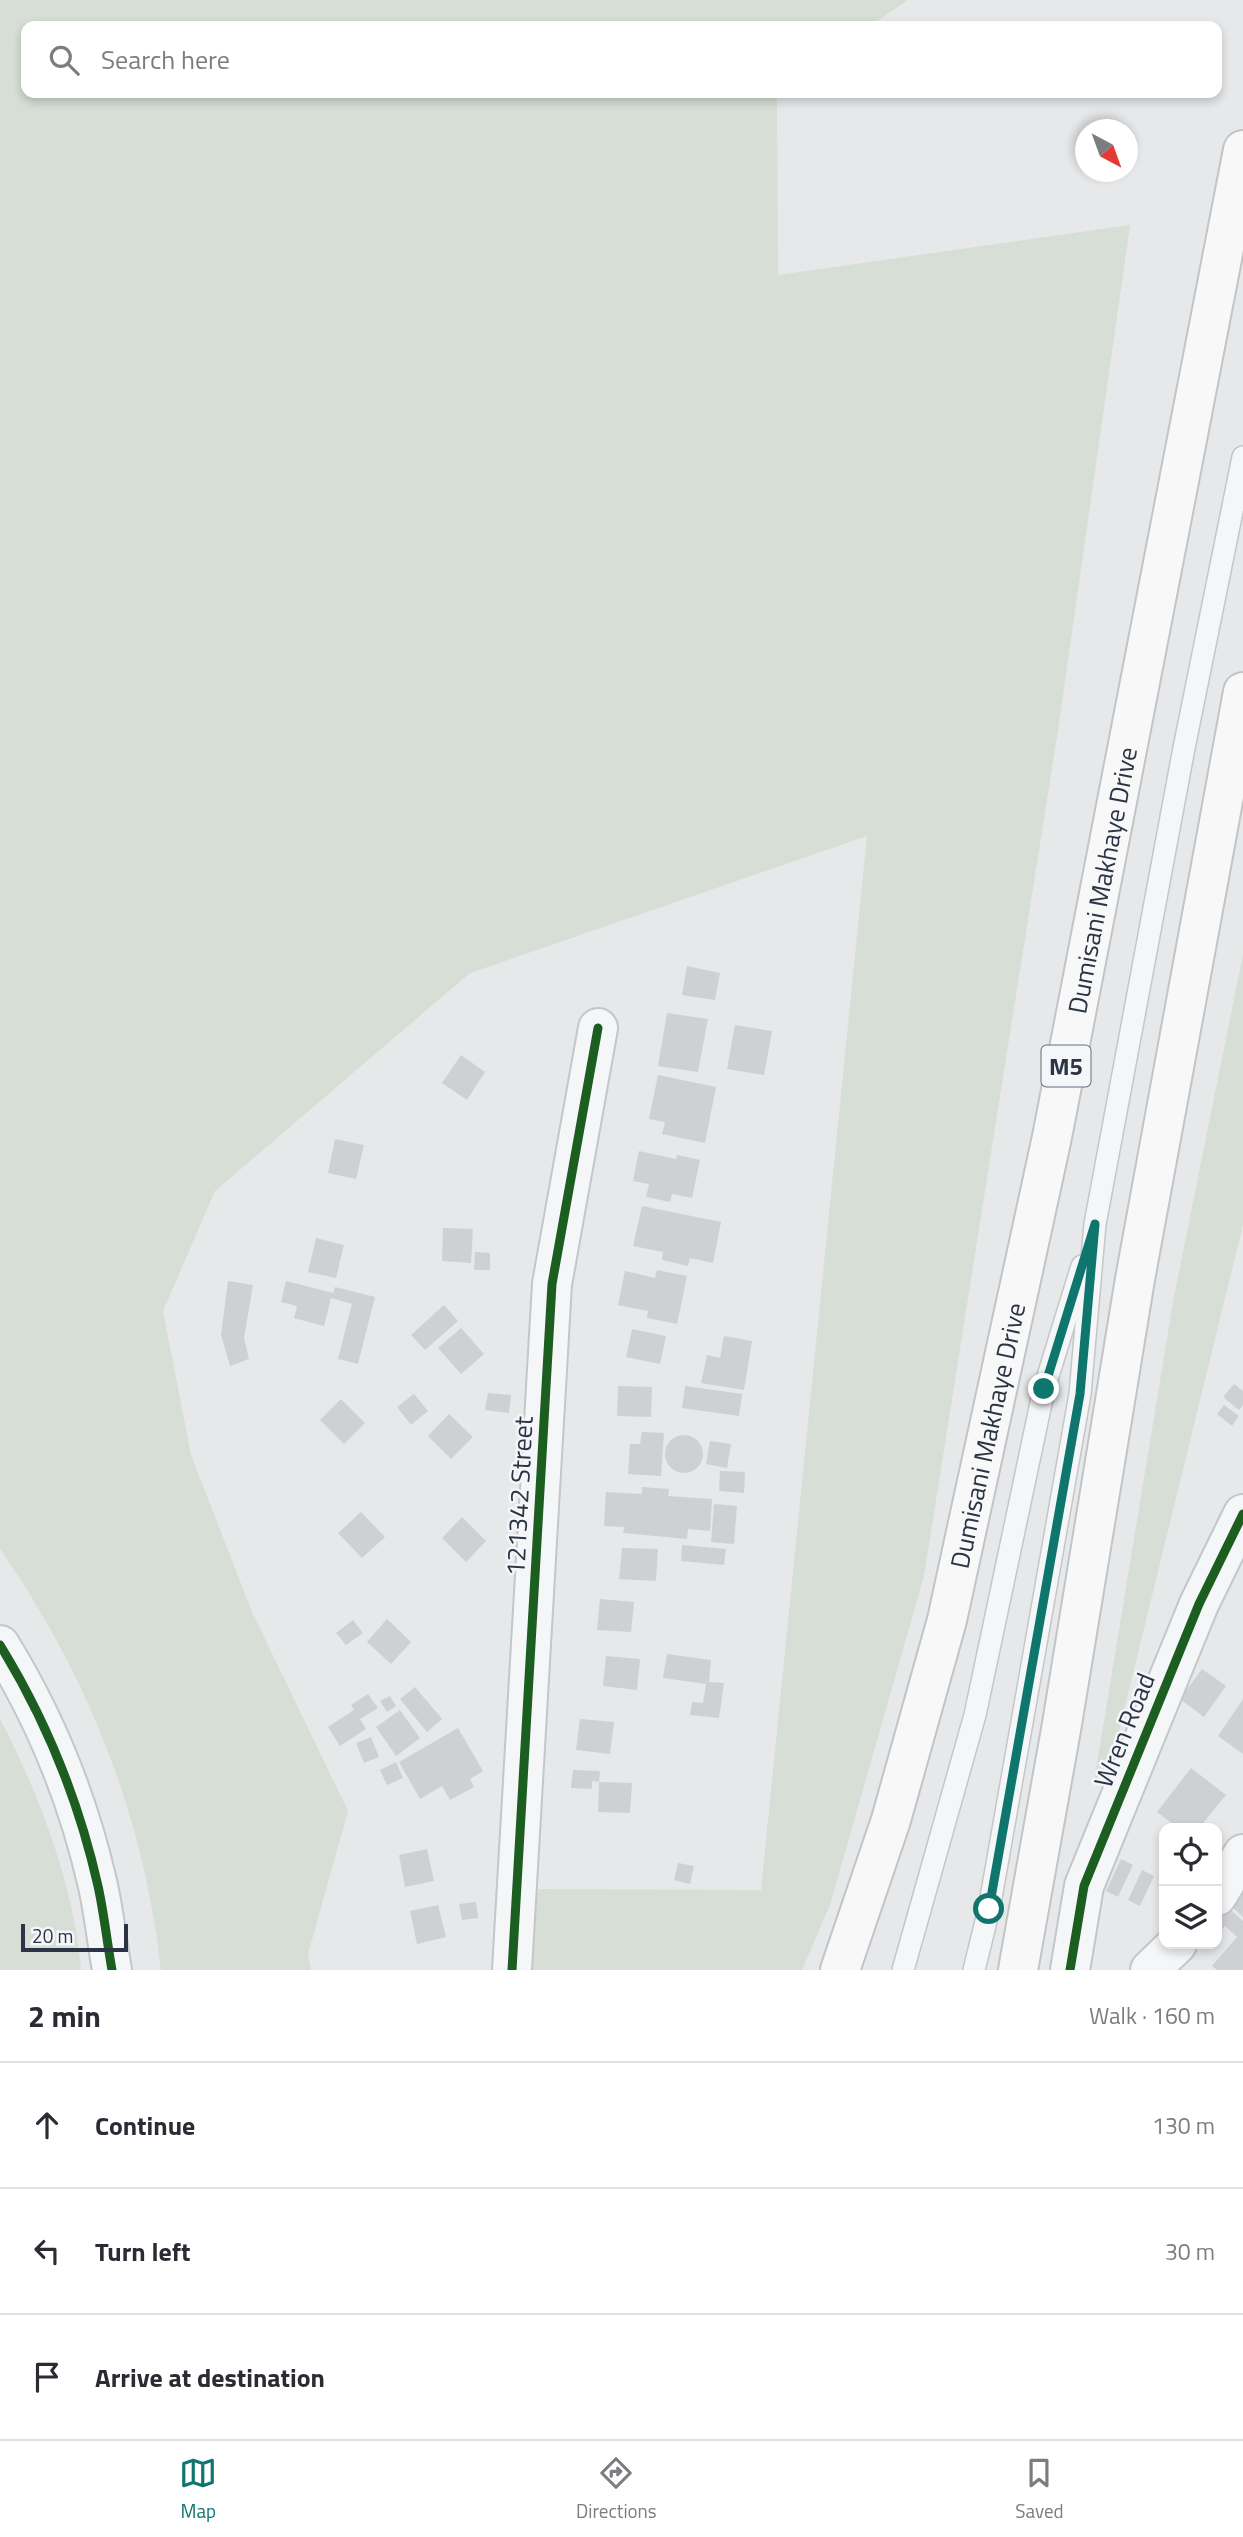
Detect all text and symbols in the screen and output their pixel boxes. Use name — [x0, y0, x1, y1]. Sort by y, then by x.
search box — [21, 21, 1222, 98]
text: Search here — [101, 40, 230, 79]
icon: search — [45, 41, 83, 79]
north arrow — [1075, 119, 1138, 182]
street label: Dumisani Makhaye Drive — [1057, 743, 1147, 1017]
road number: M5 — [1042, 1046, 1090, 1086]
street label: Dumisani Makhaye Drive — [939, 1299, 1035, 1572]
route end — [1028, 1373, 1059, 1404]
street label: 121342 Street — [495, 1415, 543, 1577]
street label: Wren Road — [1083, 1667, 1165, 1793]
map controls — [1159, 1823, 1222, 1949]
button: locate — [1159, 1823, 1222, 1886]
button: layers — [1159, 1886, 1222, 1949]
route start — [973, 1893, 1004, 1924]
scale bar — [21, 1921, 128, 1953]
text: 20 m — [32, 1921, 73, 1950]
text: 2 min — [28, 1993, 101, 2039]
text: Walk · 160 m — [1089, 1998, 1215, 2033]
icon: ahead — [28, 2106, 66, 2144]
text: Continue — [95, 2106, 195, 2145]
text: 130 m — [1152, 2108, 1215, 2143]
icon: left — [28, 2232, 66, 2270]
text: Turn left — [95, 2232, 190, 2271]
text: 30 m — [1165, 2234, 1215, 2269]
icon: arrive — [28, 2358, 66, 2396]
text: Arrive at destination — [95, 2358, 325, 2397]
tab: Map — [179, 2454, 217, 2525]
tab: Directions — [576, 2454, 657, 2525]
tab: Saved — [1015, 2454, 1064, 2525]

